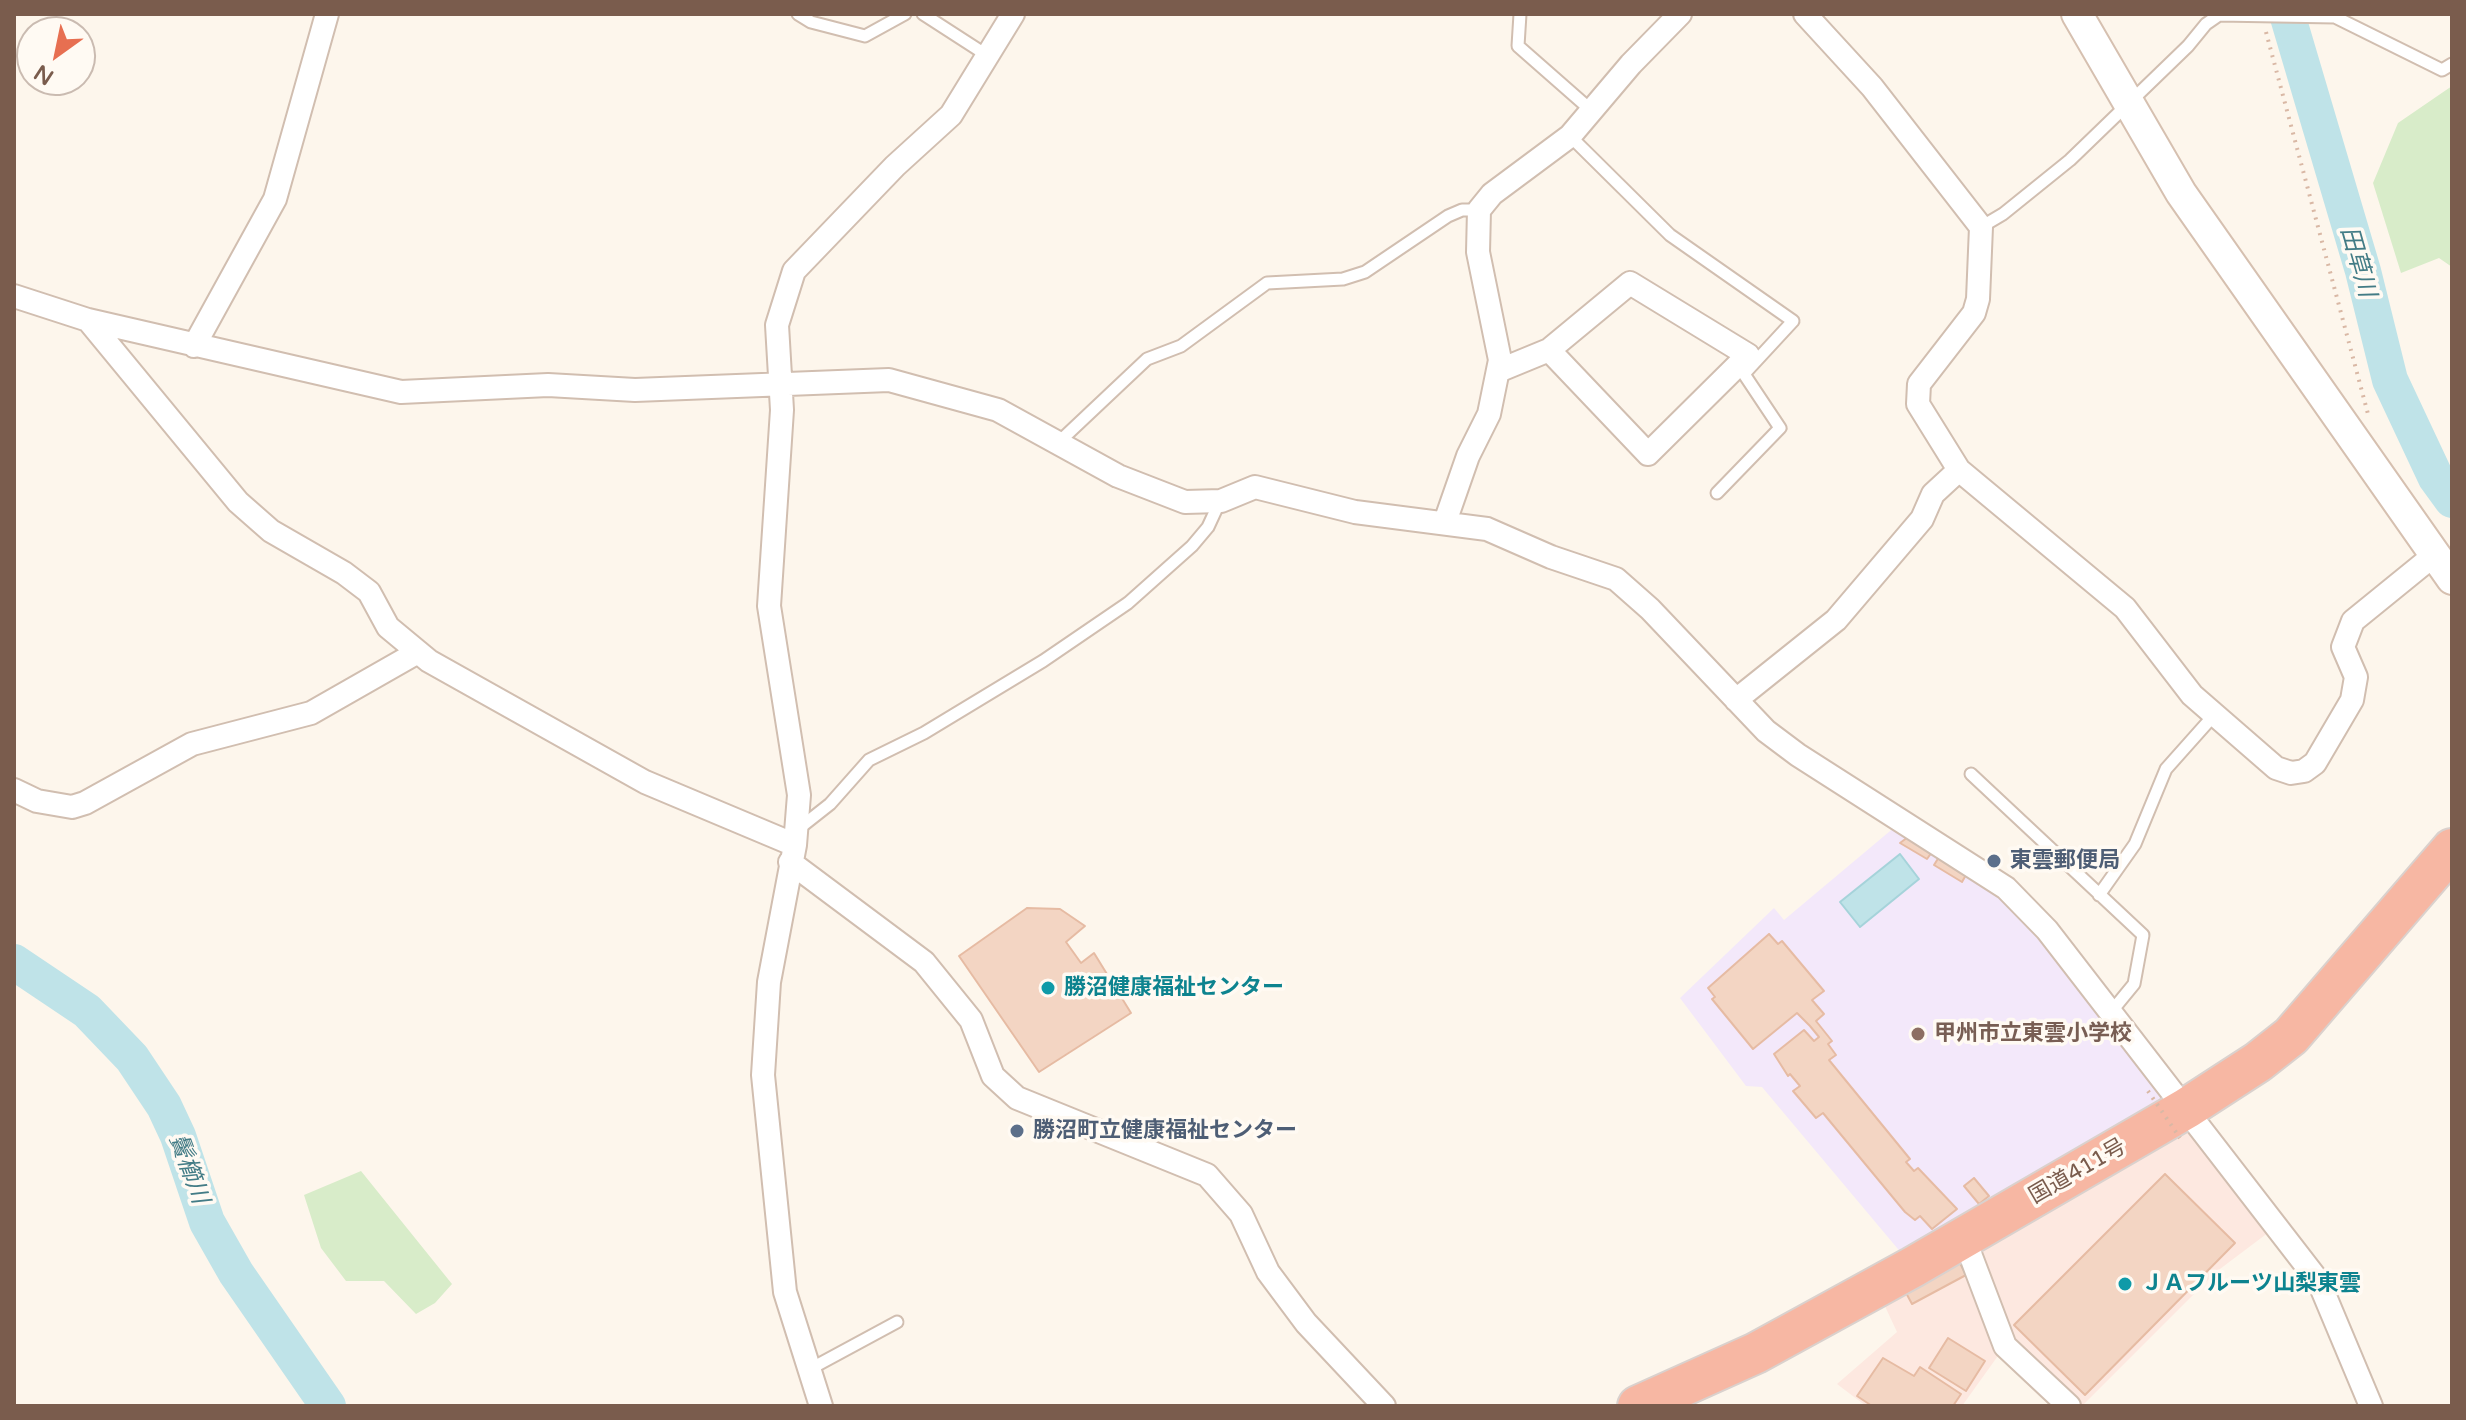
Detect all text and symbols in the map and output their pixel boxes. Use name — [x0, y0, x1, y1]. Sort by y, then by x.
north arrow — [16, 16, 96, 96]
text: N — [30, 59, 59, 90]
water label: 田草川 — [2333, 223, 2381, 301]
place label: 東雲郵便局 — [2010, 848, 2120, 874]
marker: 東雲郵便局 — [1985, 852, 2003, 870]
place label: 勝沼健康福祉センター — [1064, 975, 1284, 1001]
marker: 勝沼健康福祉センター — [1039, 979, 1057, 997]
place label: 甲州市立東雲小学校 — [1934, 1021, 2132, 1047]
marker: 甲州市立東雲小学校 — [1909, 1025, 1927, 1043]
place label: 勝沼町立健康福祉センター — [1033, 1118, 1297, 1144]
marker: 勝沼町立健康福祉センター — [1008, 1122, 1026, 1140]
water label: 鬢櫛川 — [162, 1130, 214, 1208]
street label: 国道411号 — [2025, 1134, 2131, 1210]
place label: ＪＡフルーツ山梨東雲 — [2141, 1271, 2361, 1297]
marker: ＪＡフルーツ山梨東雲 — [2116, 1275, 2134, 1293]

